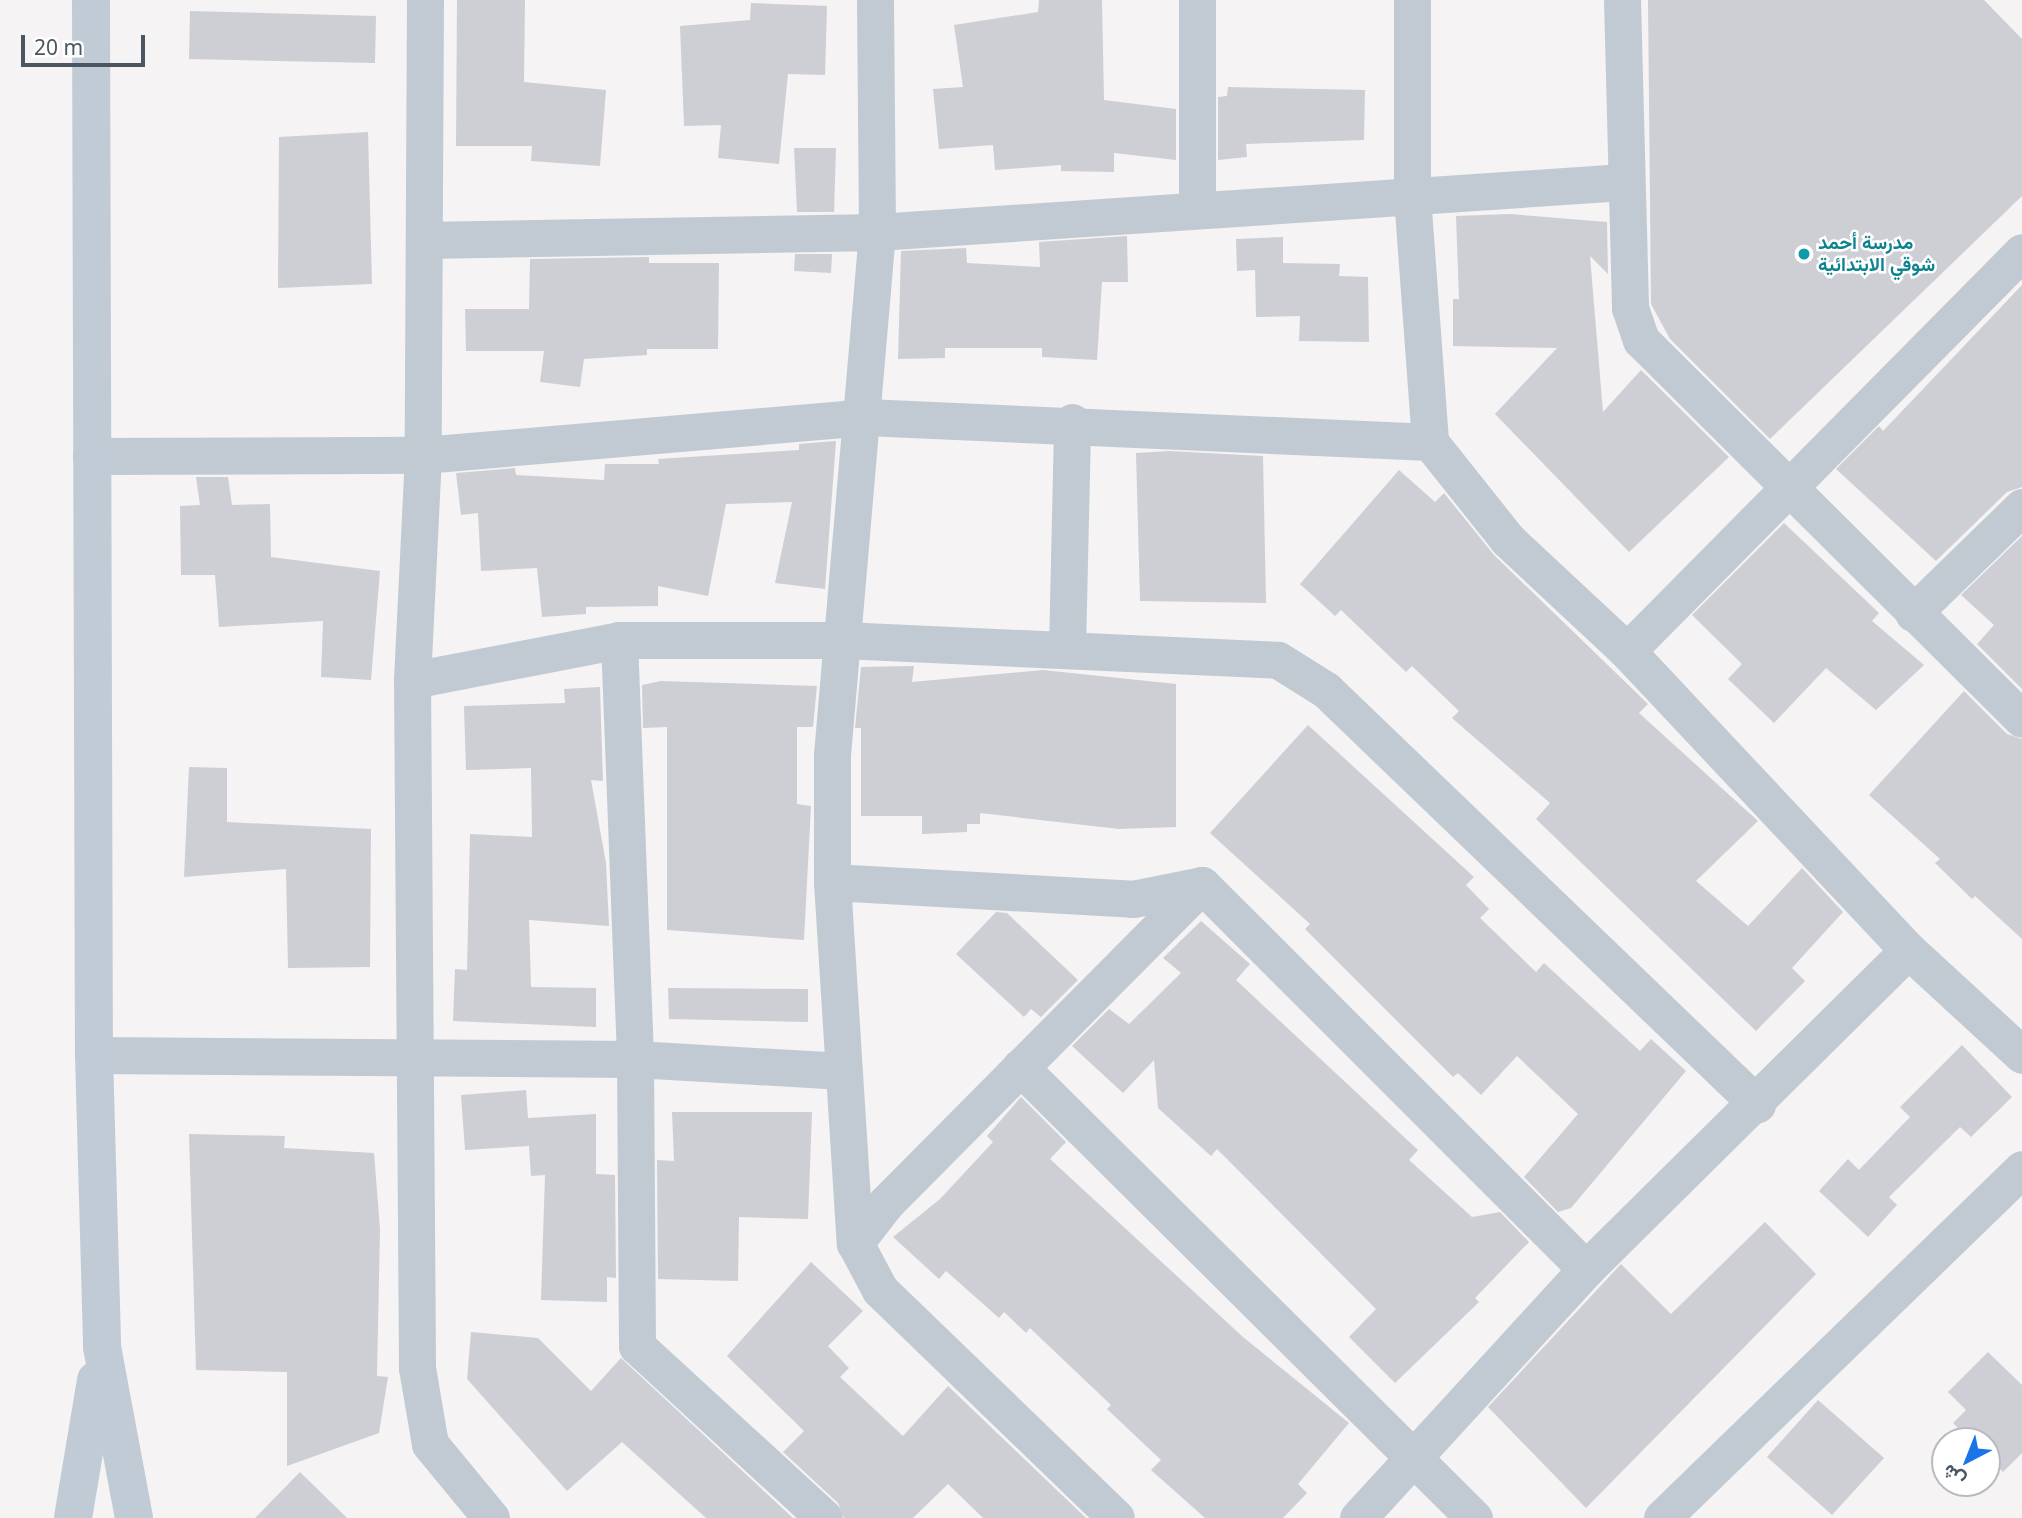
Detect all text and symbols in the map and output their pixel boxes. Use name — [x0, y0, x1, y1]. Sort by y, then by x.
scale bar — [24, 21, 149, 65]
text: 20 m — [34, 33, 83, 61]
place label: مدرسة أحمد شوقي الابتدائية — [1818, 232, 1935, 276]
marker: مدرسة أحمد شوقي الابتدائية — [1796, 246, 1812, 262]
north arrow — [1931, 1427, 2001, 1497]
text: ش — [1936, 1459, 1970, 1493]

